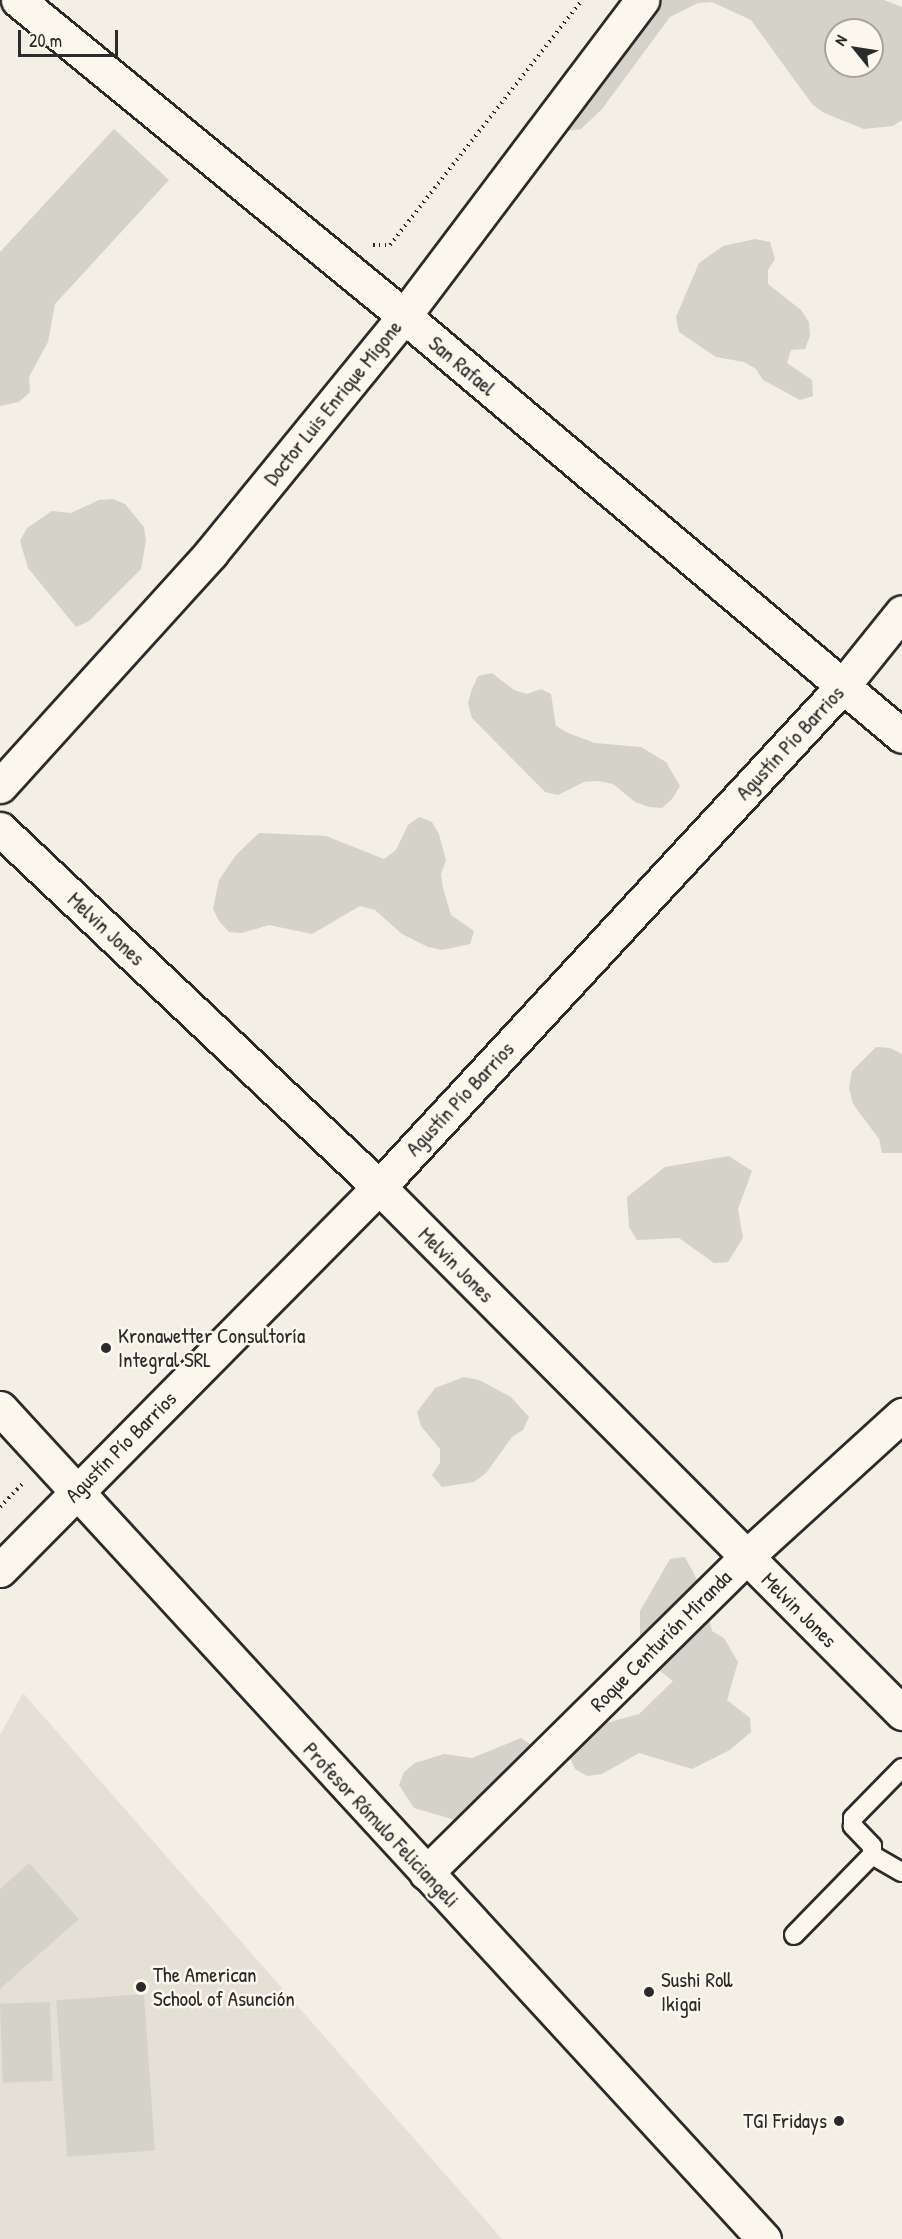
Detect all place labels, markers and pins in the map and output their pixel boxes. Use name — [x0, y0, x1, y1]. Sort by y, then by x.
place label: Kronawetter Consultoría Integral SRL — [118, 1323, 305, 1373]
marker: Kronawetter Consultoría Integral SRL — [99, 1341, 113, 1355]
place label: The American School of Asunción — [153, 1962, 295, 2012]
place label: Sushi Roll Ikigai — [661, 1967, 733, 2017]
marker: The American School of Asunción — [134, 1980, 148, 1994]
marker: Sushi Roll Ikigai — [642, 1985, 656, 1999]
place label: TGI Fridays — [743, 2108, 827, 2134]
marker: TGI Fridays — [832, 2114, 846, 2128]

